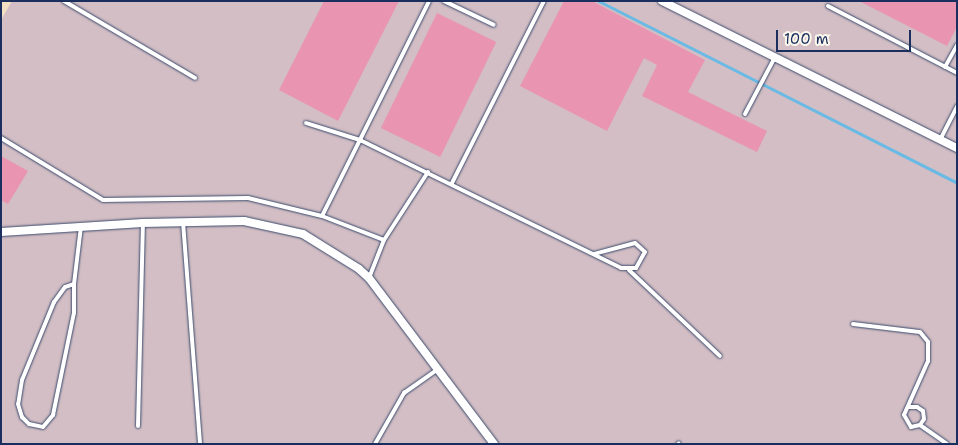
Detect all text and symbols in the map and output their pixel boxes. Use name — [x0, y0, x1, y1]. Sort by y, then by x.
scale bar — [778, 20, 913, 52]
text: 100 m — [784, 29, 829, 49]

